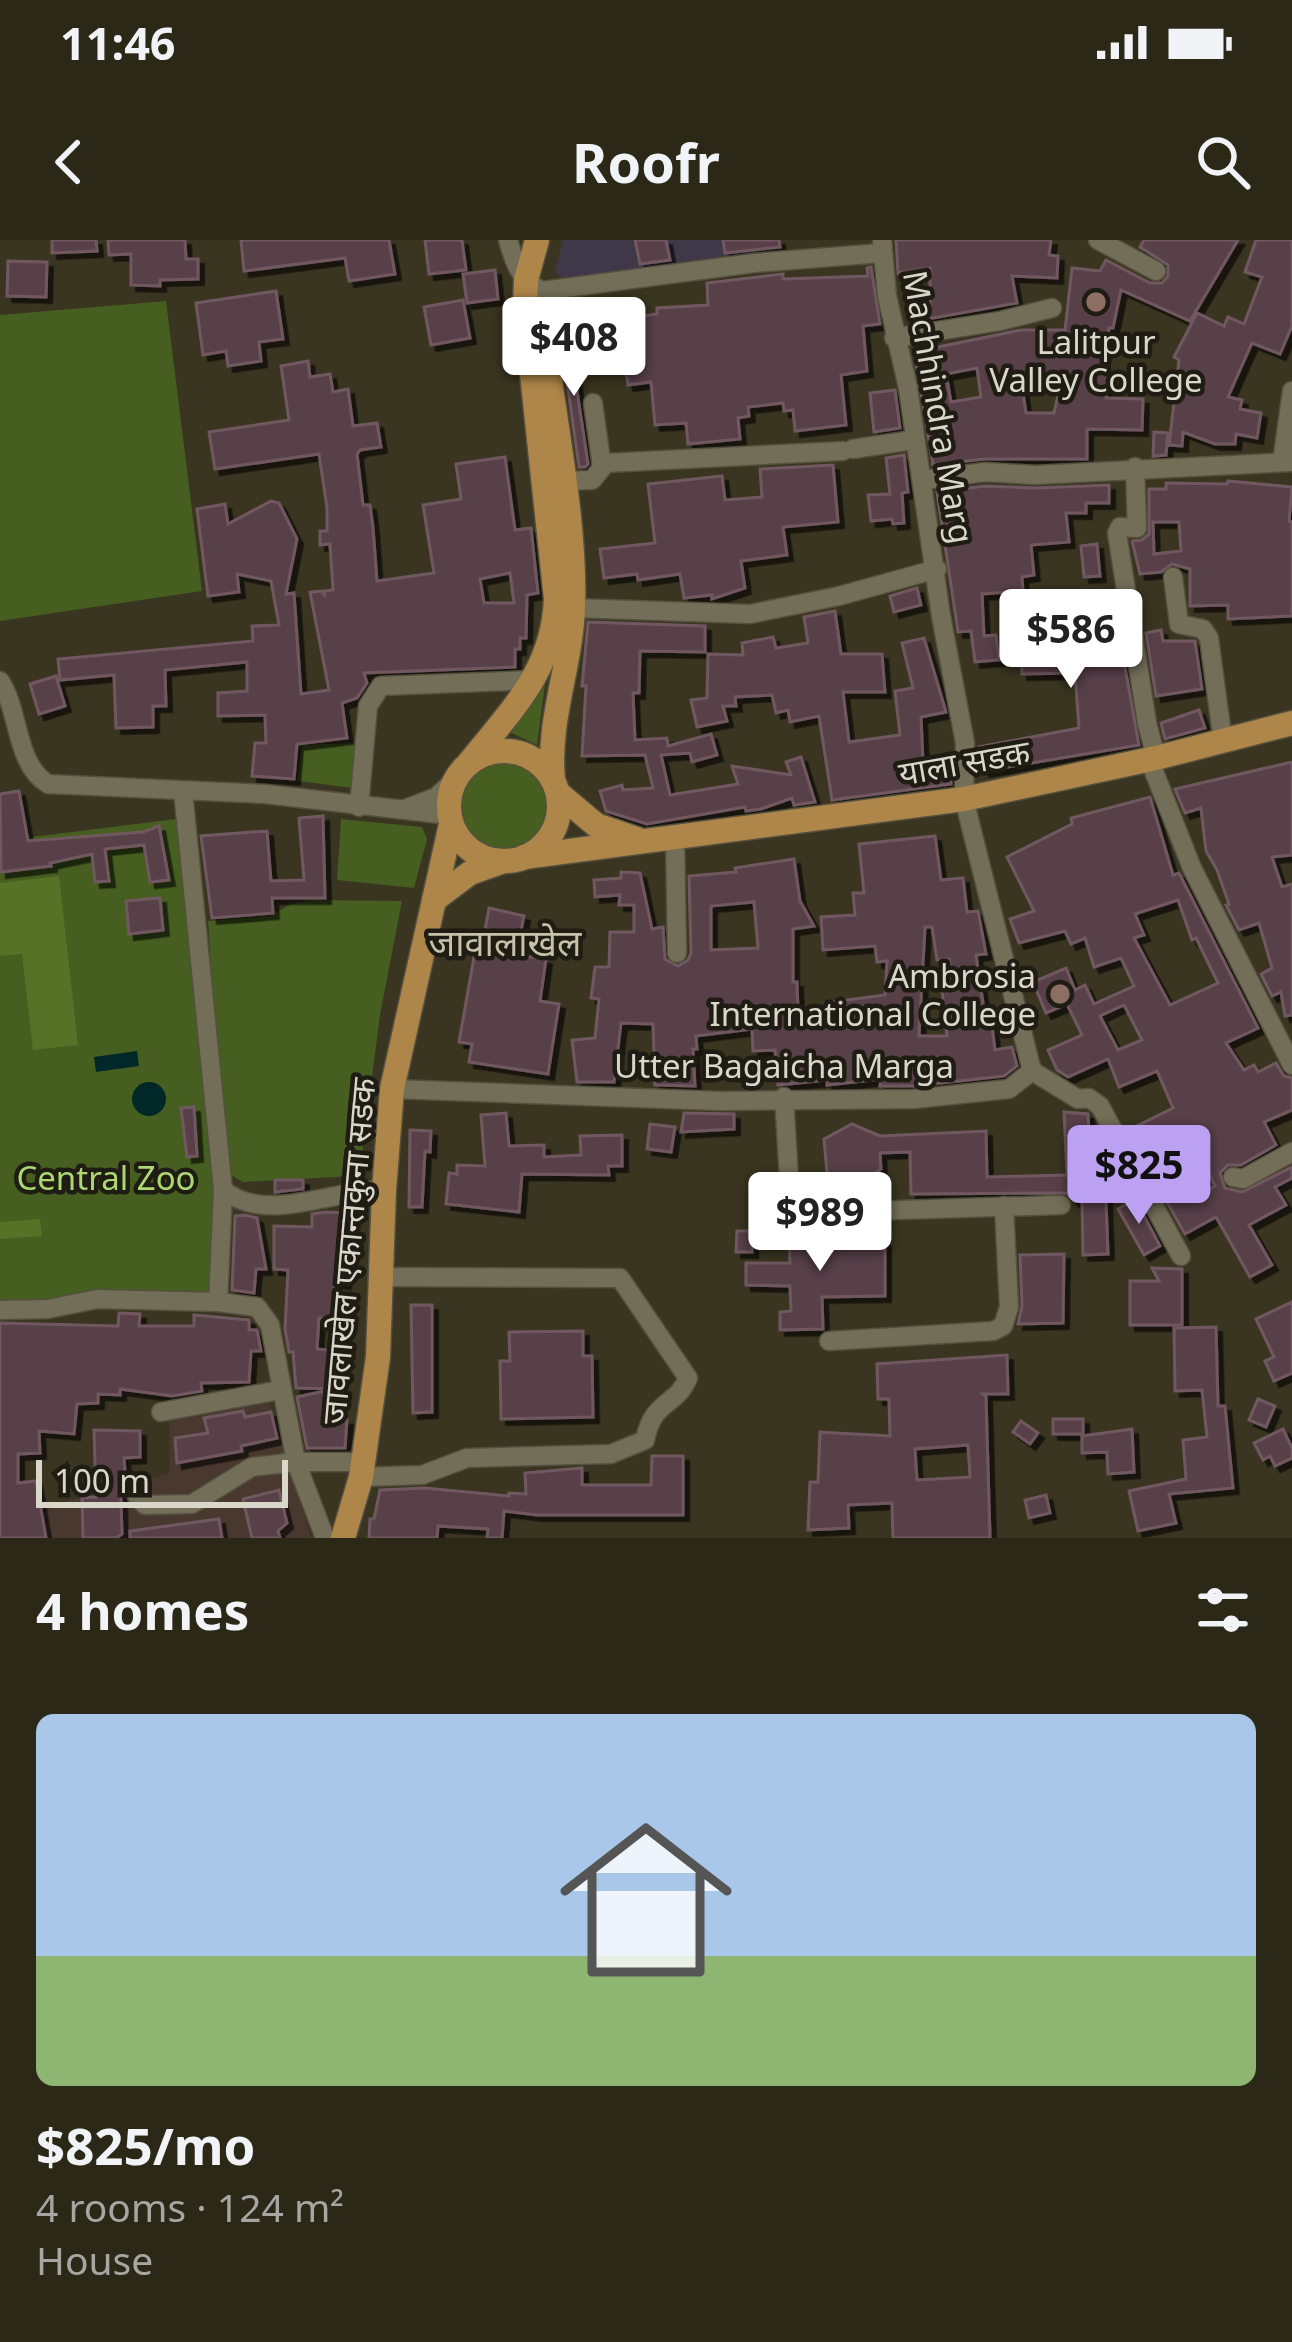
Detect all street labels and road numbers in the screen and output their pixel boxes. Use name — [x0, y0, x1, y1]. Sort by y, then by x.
street label: Machhindra Marg — [893, 267, 985, 547]
street label: याला सडक — [895, 728, 1034, 796]
street label: Utter Bagaicha Marga — [614, 1043, 954, 1088]
street label: जावलाखेल एकान्तकुना सडक — [310, 1075, 386, 1426]

